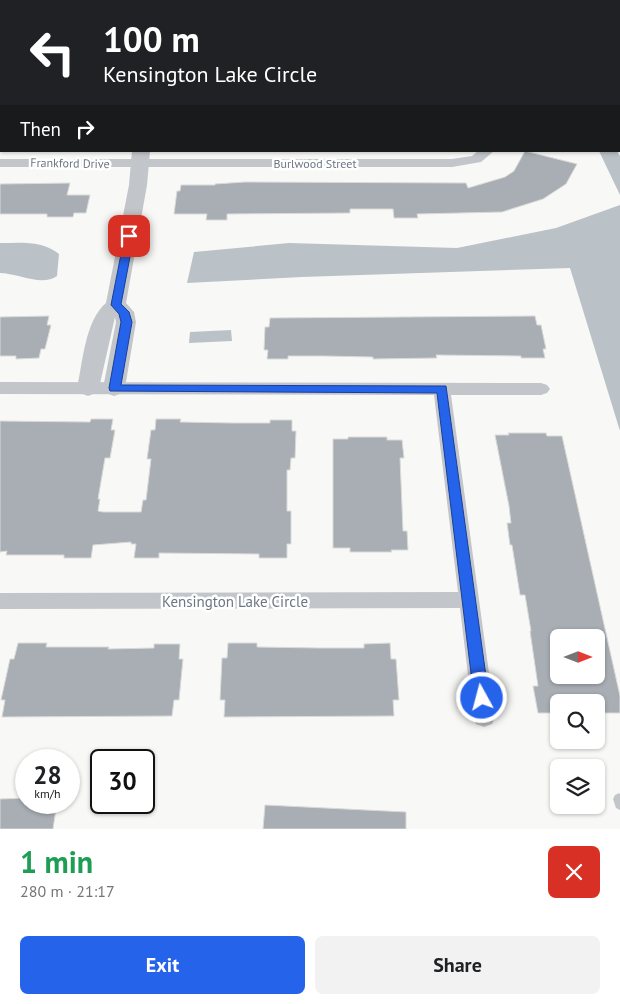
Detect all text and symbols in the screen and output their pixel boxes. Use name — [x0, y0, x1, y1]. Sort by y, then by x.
text: 100 m — [103, 16, 200, 62]
icon: left — [20, 20, 85, 85]
text: Kensington Lake Circle — [103, 60, 317, 88]
icon: right — [71, 115, 99, 143]
text: Then — [20, 117, 61, 141]
street label: Frankford Drive — [30, 155, 110, 171]
street label: Burlwood Street — [274, 156, 356, 171]
pin — [108, 215, 150, 257]
icon: arrive — [115, 222, 143, 250]
street label: Kensington Lake Circle — [162, 592, 308, 611]
north arrow — [550, 629, 605, 684]
map controls — [550, 629, 605, 814]
position arrow — [455, 671, 507, 723]
button: search — [550, 694, 605, 749]
speed limit sign: 30 — [90, 749, 155, 814]
text: 28 — [33, 759, 62, 791]
button: layers — [550, 759, 605, 814]
text: km/h — [34, 786, 61, 801]
text: 1 min — [20, 842, 93, 881]
button: close — [548, 846, 600, 898]
text: 280 m · 21:17 — [20, 881, 115, 901]
button: Exit — [20, 936, 305, 994]
button: Share — [315, 936, 600, 994]

